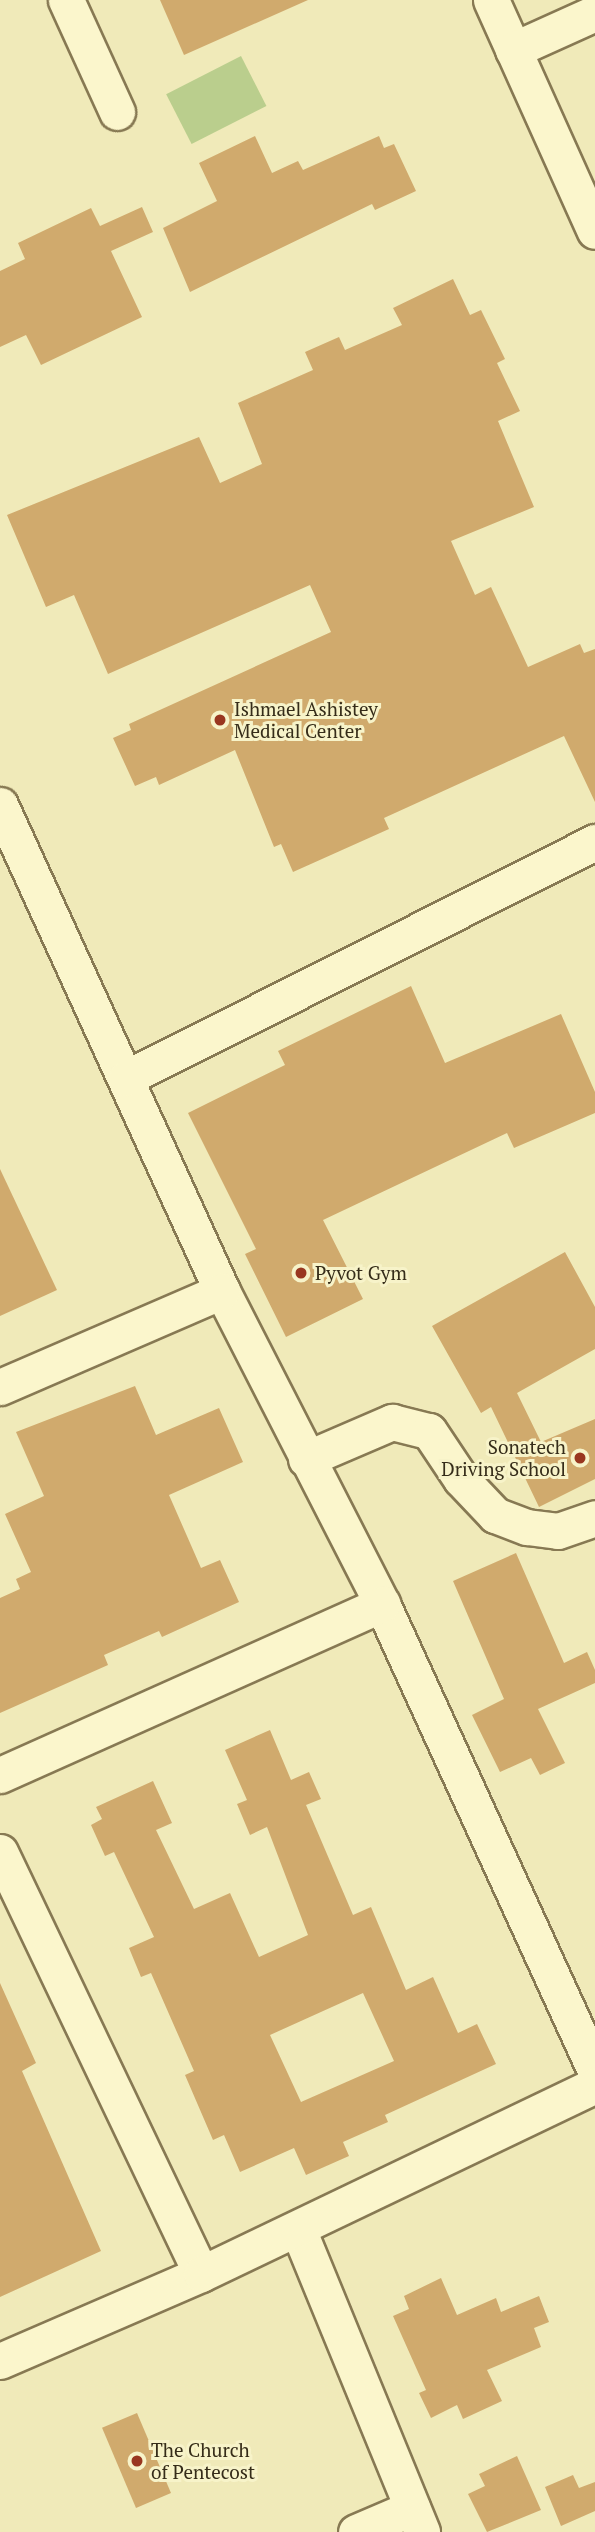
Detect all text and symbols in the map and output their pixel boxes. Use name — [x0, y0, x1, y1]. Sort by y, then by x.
place label: Ishmael Ashistey Medical Center — [234, 698, 378, 742]
marker: Ishmael Ashistey Medical Center — [212, 712, 228, 728]
place label: Pyvot Gym — [315, 1262, 407, 1284]
marker: Pyvot Gym — [293, 1265, 309, 1281]
place label: Sonatech Driving School — [441, 1436, 566, 1480]
marker: Sonatech Driving School — [572, 1450, 588, 1466]
place label: The Church of Pentecost — [151, 2439, 255, 2483]
marker: The Church of Pentecost — [129, 2453, 145, 2469]

